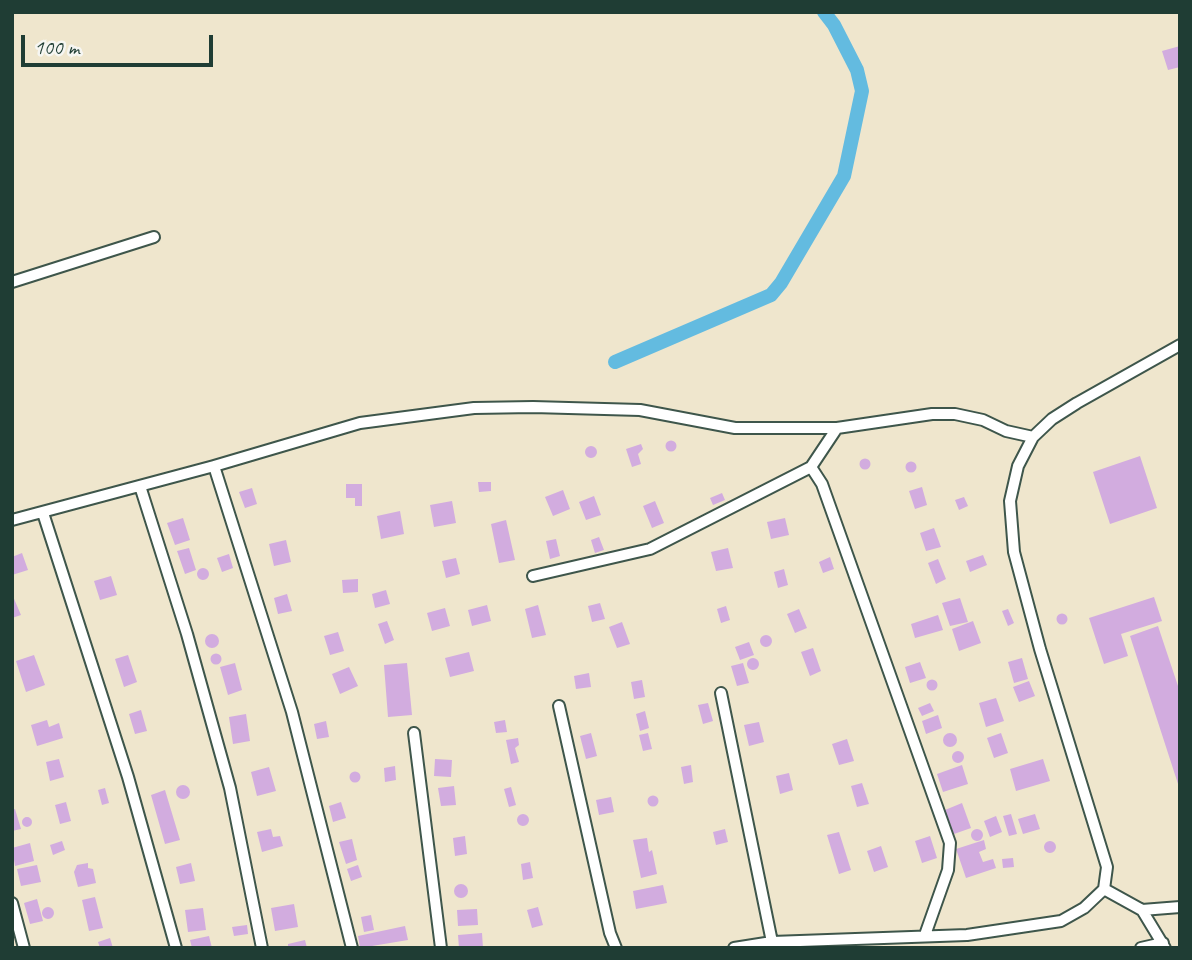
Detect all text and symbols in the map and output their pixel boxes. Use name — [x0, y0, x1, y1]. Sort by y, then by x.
scale bar — [24, 21, 217, 65]
text: 100 m — [34, 34, 79, 60]

